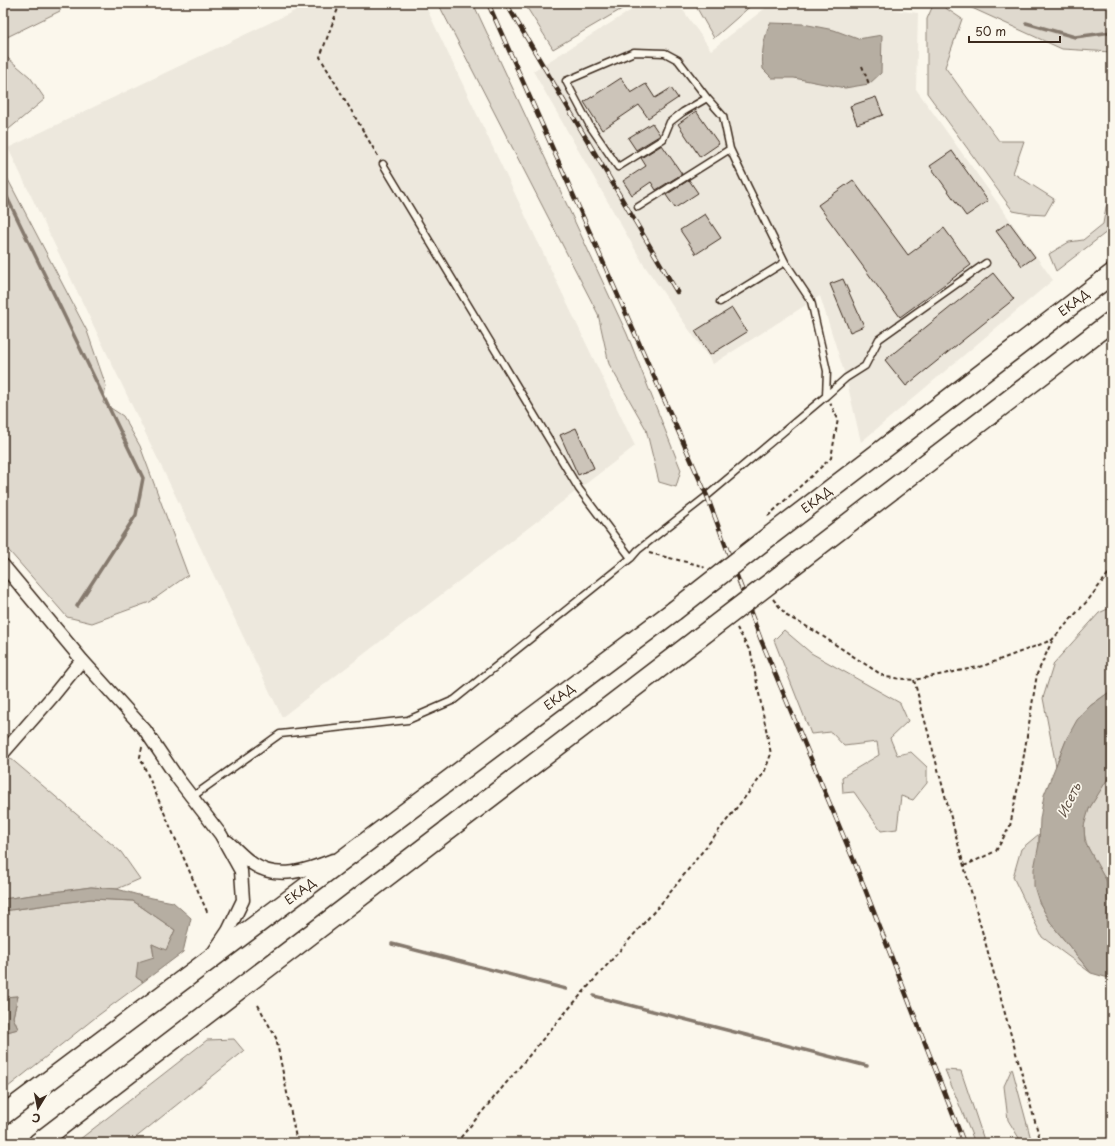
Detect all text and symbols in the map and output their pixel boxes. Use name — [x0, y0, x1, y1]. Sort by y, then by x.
scale bar — [969, 18, 1060, 44]
text: 50 m — [975, 22, 1006, 40]
street label: ЕКАД — [1054, 284, 1093, 320]
street label: ЕКАД — [797, 481, 836, 517]
street label: ЕКАД — [540, 678, 579, 714]
water label: Исеть — [1052, 778, 1086, 820]
street label: ЕКАД — [280, 873, 320, 908]
north arrow — [18, 1088, 58, 1128]
text: С — [31, 1109, 42, 1127]

